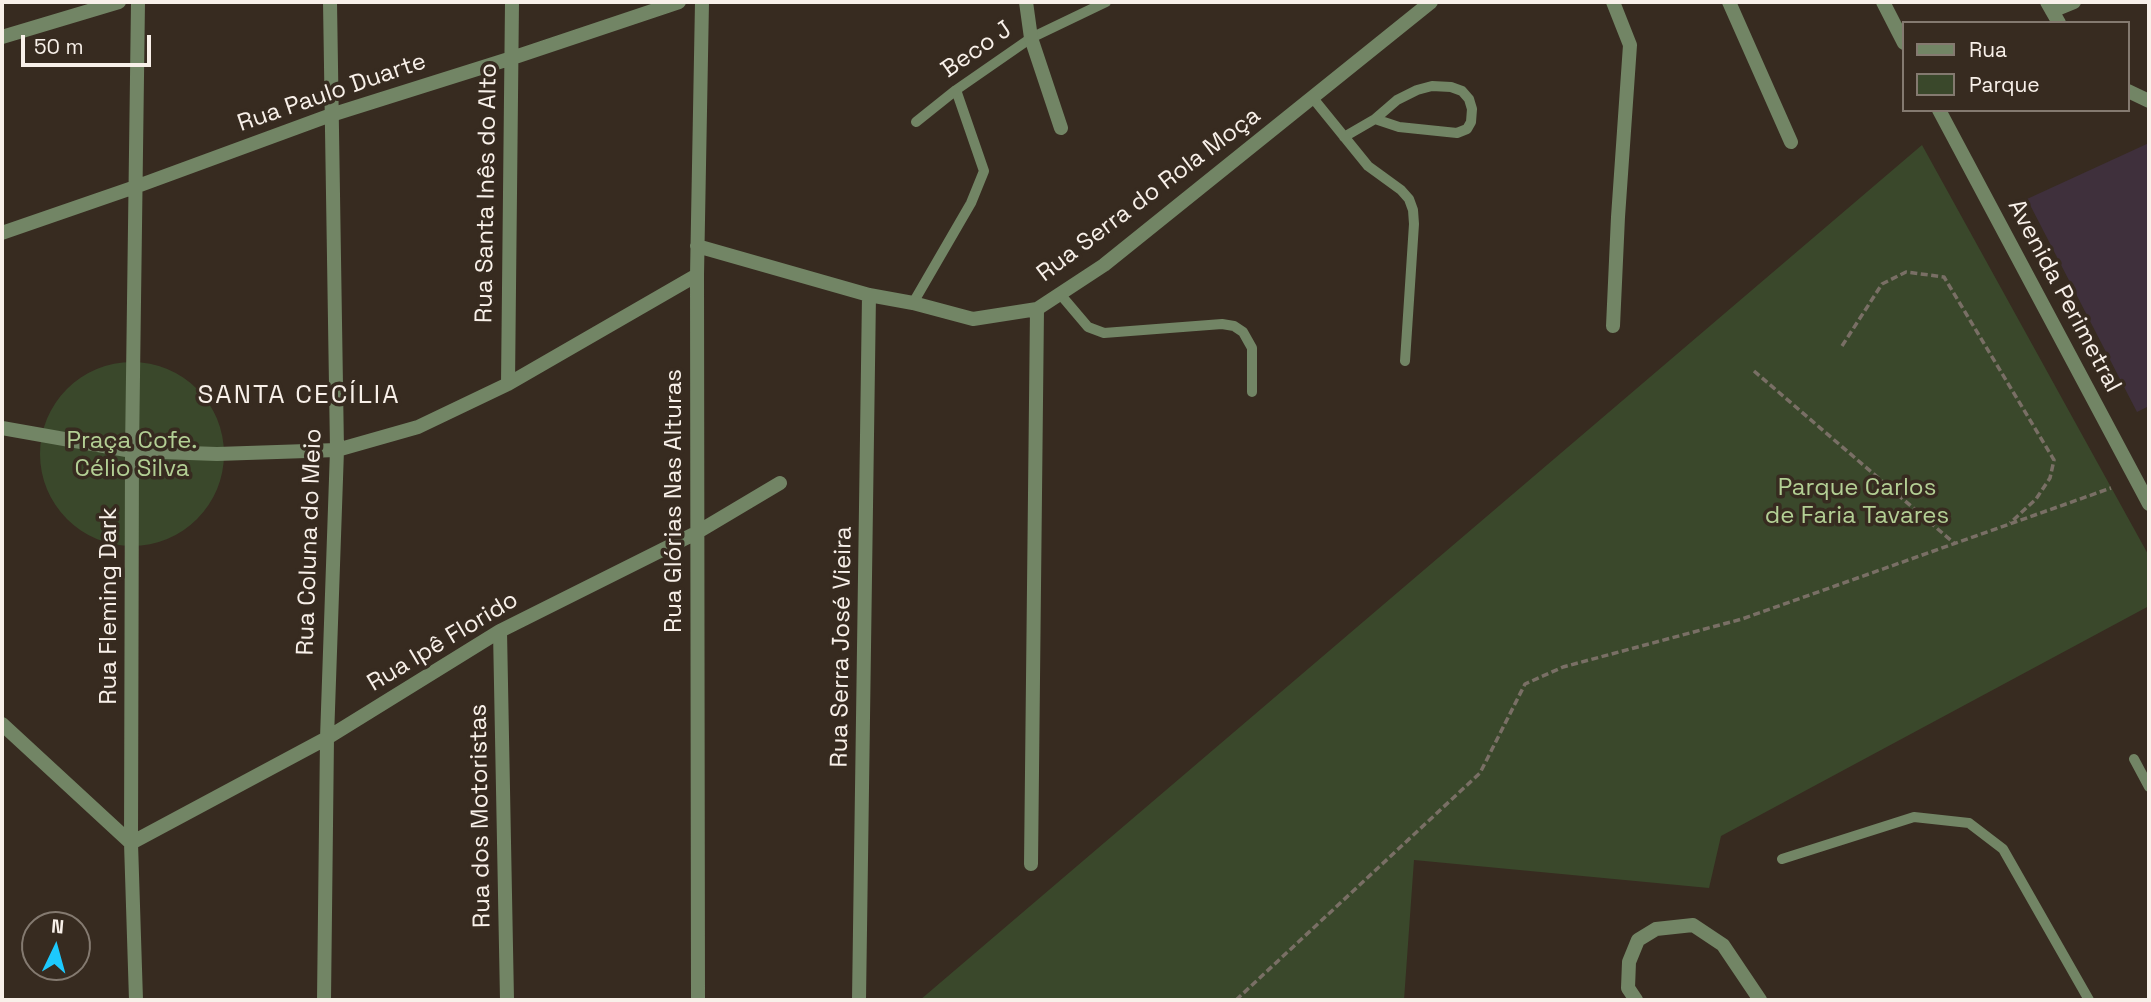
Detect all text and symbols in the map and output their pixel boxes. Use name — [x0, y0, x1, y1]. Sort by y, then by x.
street label: Beco J — [936, 15, 1018, 85]
scale bar — [24, 21, 154, 65]
legend — [1902, 21, 2130, 112]
text: 50 m — [34, 33, 84, 60]
text: Rua — [1969, 36, 2007, 63]
street label: Rua Paulo Duarte — [234, 47, 430, 139]
street label: Rua Santa Inês do Alto — [470, 63, 504, 323]
text: Parque — [1969, 71, 2040, 98]
street label: Rua Serra do Rola Moça — [1032, 102, 1266, 288]
street label: Avenida Perimetral — [2001, 195, 2127, 397]
street label: Rua Glórias Nas Alturas — [660, 369, 688, 633]
district label: SANTA CECÍLIA — [199, 380, 399, 412]
park label: Praça Cofe. Célio Silva — [67, 427, 197, 483]
street label: Rua Coluna do Meio — [292, 428, 328, 656]
park label: Parque Carlos de Faria Tavares — [1765, 474, 1949, 530]
street label: Rua Fleming Dark — [95, 507, 123, 705]
street label: Rua Serra José Vieira — [825, 526, 859, 768]
street label: Rua Ipê Florido — [363, 586, 523, 698]
street label: Rua dos Motoristas — [465, 704, 497, 928]
north arrow — [21, 911, 91, 981]
text: N — [50, 914, 65, 940]

